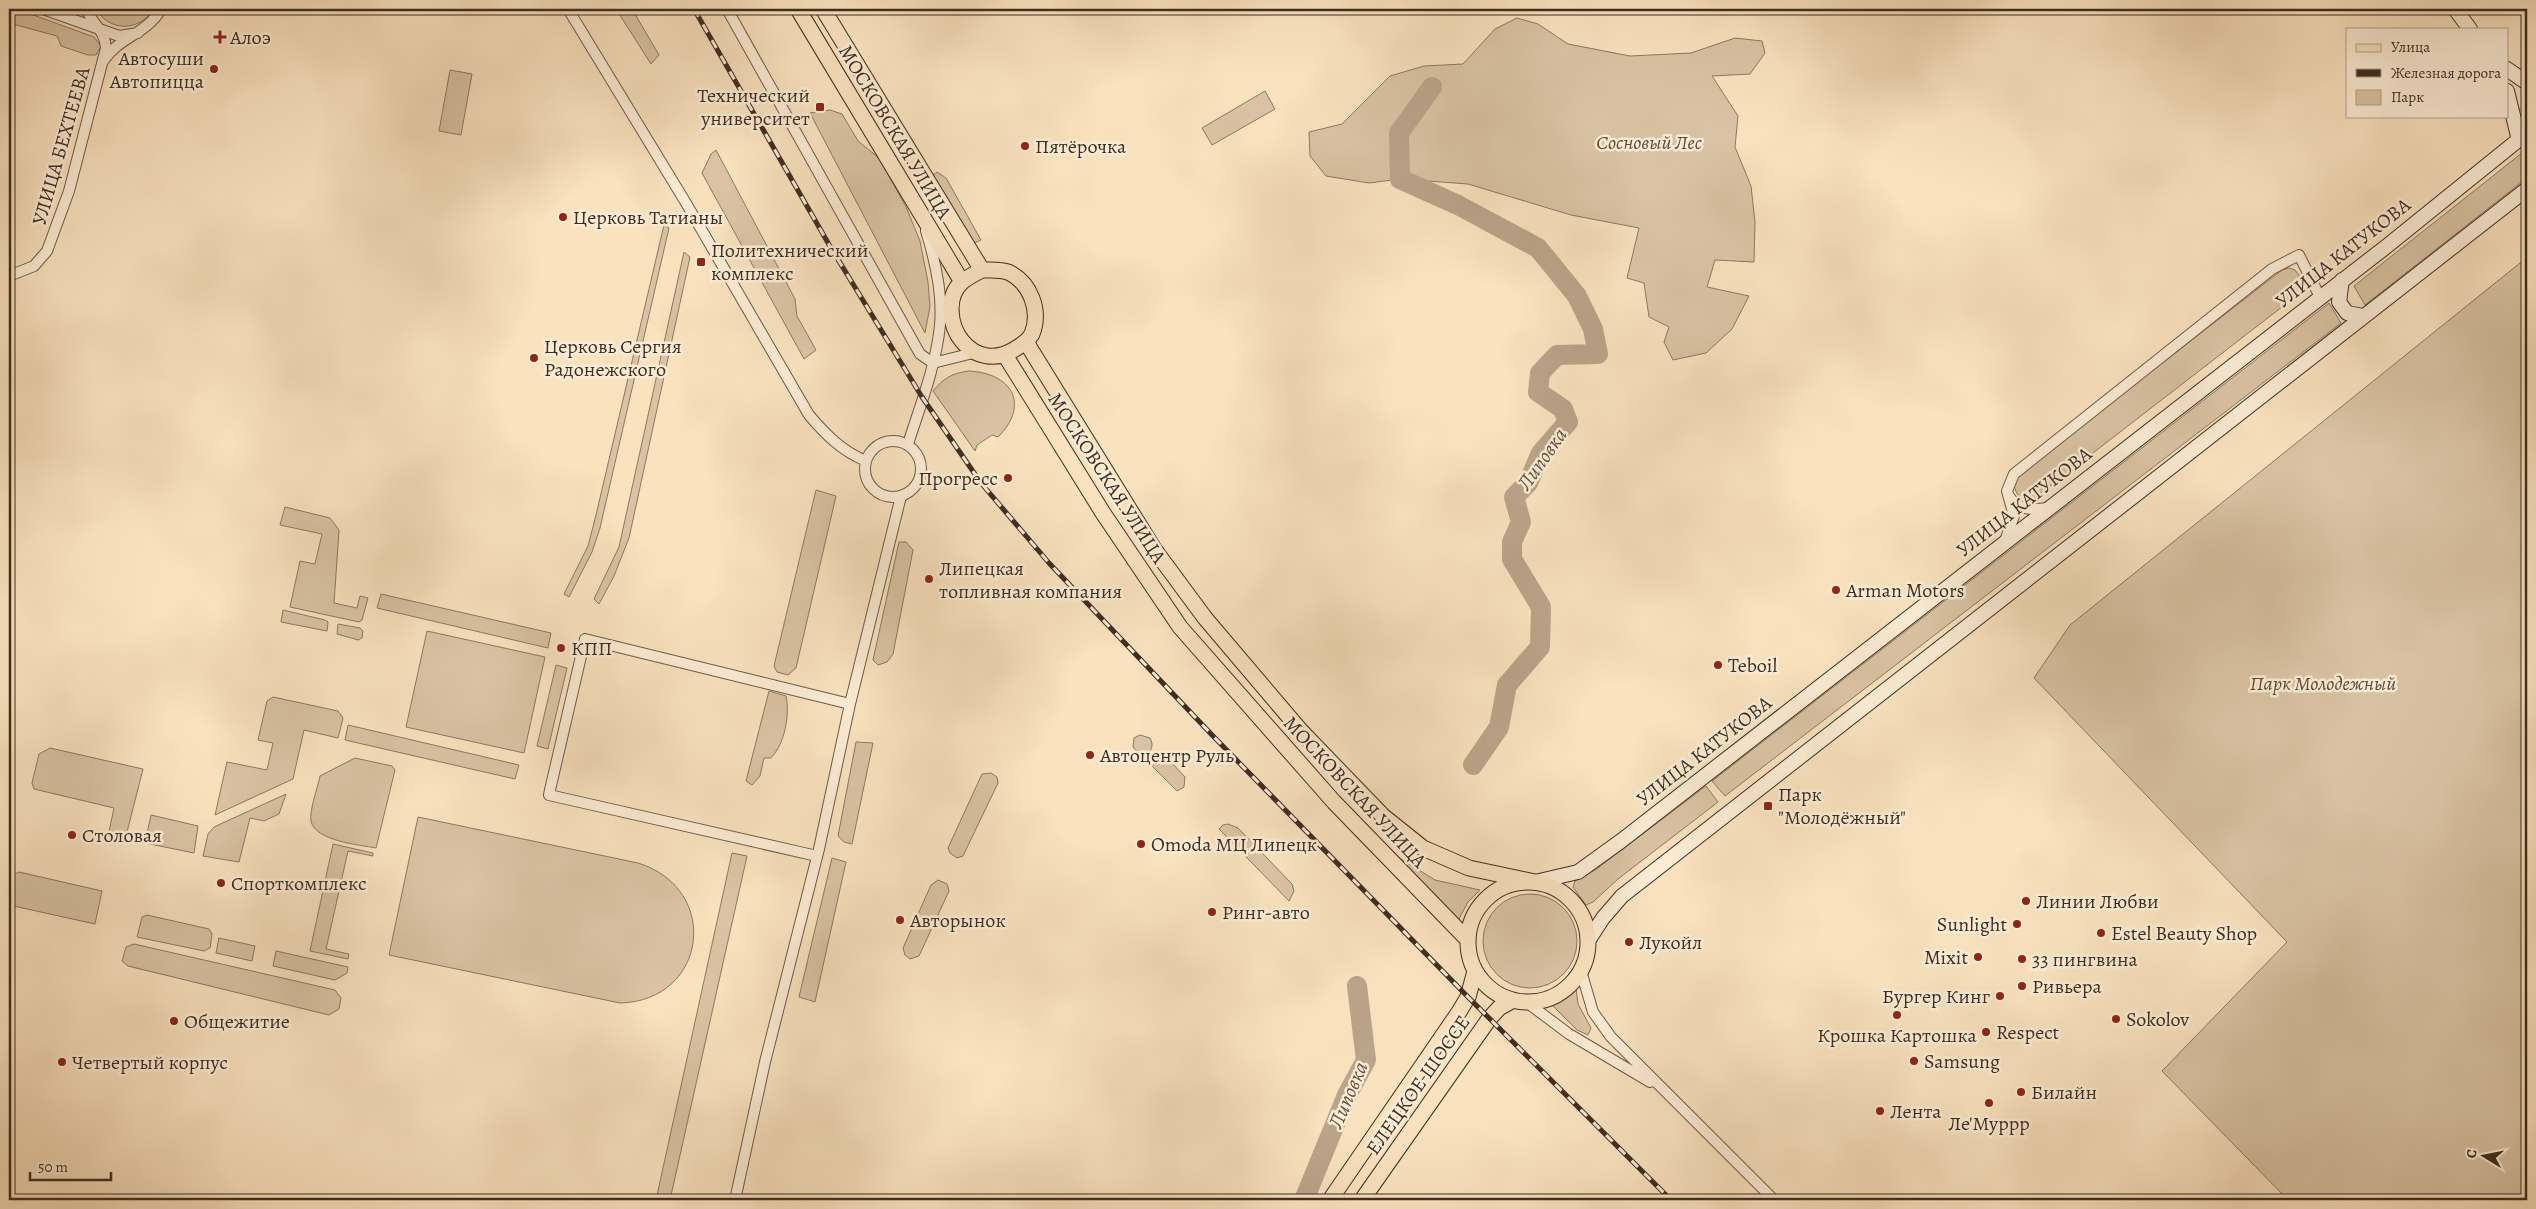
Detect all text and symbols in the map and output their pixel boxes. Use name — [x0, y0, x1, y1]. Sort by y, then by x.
place label: Алоэ — [229, 24, 271, 51]
legend — [2346, 28, 2508, 118]
marker: Алоэ — [214, 31, 226, 43]
text: Улица — [2391, 37, 2430, 57]
street label: МОСКОВСКАЯ УЛИЦА — [832, 40, 958, 224]
place label: Автосуши Автопицца — [109, 45, 205, 95]
street label: УЛИЦА БЕХТЕЕВА — [25, 63, 97, 228]
marker: Автосуши Автопицца — [208, 63, 220, 75]
text: Железная дорога — [2391, 63, 2501, 83]
place label: Технический университет — [697, 82, 810, 132]
text: Парк — [2391, 87, 2424, 107]
marker: Технический университет — [814, 101, 826, 113]
park label: Сосновый Лес — [1596, 129, 1702, 156]
place label: Пятёрочка — [1035, 133, 1127, 160]
marker: Пятёрочка — [1019, 140, 1031, 152]
street label: УЛИЦА КАТУКОВА — [2270, 191, 2416, 314]
place label: Церковь Татианы — [573, 204, 723, 231]
marker: Церковь Татианы — [557, 211, 569, 223]
place label: Политехнический комплекс — [711, 237, 869, 287]
marker: Политехнический комплекс — [695, 256, 707, 268]
place label: Церковь Сергия Радонежского — [544, 333, 682, 383]
marker: Церковь Сергия Радонежского — [528, 352, 540, 364]
street label: МОСКОВСКАЯ УЛИЦА — [1042, 387, 1173, 569]
water label: Липовка — [1510, 422, 1574, 497]
street label: УЛИЦА КАТУКОВА — [1951, 440, 2097, 563]
place label: Прогресс — [918, 465, 998, 492]
marker: Прогресс — [1002, 472, 1014, 484]
place label: Липецкая топливная компания — [939, 555, 1122, 605]
marker: Липецкая топливная компания — [923, 573, 935, 585]
place label: Arman Motors — [1845, 577, 1965, 604]
marker: Arman Motors — [1830, 584, 1842, 596]
place label: КПП — [571, 635, 612, 662]
marker: КПП — [555, 642, 567, 654]
place label: Teboil — [1728, 652, 1777, 679]
marker: Teboil — [1712, 659, 1724, 671]
park label: Парк Молодежный — [2250, 670, 2396, 697]
street label: УЛИЦА КАТУКОВА — [1631, 689, 1777, 812]
street label: МОСКОВСКАЯ УЛИЦА — [1277, 710, 1433, 874]
place label: Автоцентр Руль — [1099, 742, 1234, 769]
marker: Автоцентр Руль — [1084, 749, 1096, 761]
place label: Парк "Молодёжный" — [1778, 781, 1906, 831]
marker: Парк "Молодёжный" — [1762, 800, 1774, 812]
place label: Столовая — [82, 822, 162, 849]
marker: Столовая — [66, 829, 78, 841]
place label: Omoda МЦ Липецк — [1151, 831, 1317, 858]
marker: Omoda МЦ Липецк — [1135, 838, 1147, 850]
place label: Спорткомплекс — [231, 870, 367, 897]
marker: Спорткомплекс — [215, 877, 227, 889]
place label: Линии Любви — [2036, 888, 2159, 915]
marker: Линии Любви — [2020, 895, 2032, 907]
place label: Ринг-авто — [1222, 899, 1310, 926]
marker: Ринг-авто — [1206, 906, 1218, 918]
place label: Авторынок — [909, 907, 1006, 934]
place label: Sunlight — [1937, 911, 2007, 938]
marker: Авторынок — [894, 914, 906, 926]
marker: Sunlight — [2011, 918, 2023, 930]
place label: Estel Beauty Shop — [2111, 920, 2257, 947]
marker: Estel Beauty Shop — [2095, 927, 2107, 939]
place label: Лукойл — [1639, 929, 1702, 956]
marker: Лукойл — [1623, 936, 1635, 948]
place label: Mixit — [1924, 944, 1968, 971]
place label: 33 пингвина — [2032, 946, 2139, 973]
marker: Mixit — [1972, 951, 1984, 963]
marker: 33 пингвина — [2016, 953, 2028, 965]
place label: Ривьера — [2032, 973, 2102, 1000]
marker: Ривьера — [2016, 980, 2028, 992]
place label: Бургер Кинг — [1882, 983, 1991, 1010]
marker: Бургер Кинг — [1994, 990, 2006, 1002]
place label: Sokolov — [2126, 1006, 2190, 1033]
place label: Общежитие — [184, 1008, 290, 1035]
marker: Крошка Картошка — [1891, 1009, 1903, 1021]
street label: ЕЛЕЦКОЕ ШОССЕ — [1360, 1010, 1476, 1160]
marker: Sokolov — [2110, 1013, 2122, 1025]
marker: Общежитие — [168, 1015, 180, 1027]
place label: Respect — [1996, 1019, 2060, 1046]
place label: Крошка Картошка — [1817, 1022, 1977, 1049]
marker: Respect — [1980, 1026, 1992, 1038]
place label: Samsung — [1924, 1048, 2000, 1075]
place label: Четвертый корпус — [72, 1049, 228, 1076]
marker: Samsung — [1908, 1055, 1920, 1067]
marker: Четвертый корпус — [56, 1056, 68, 1068]
water label: Липовка — [1321, 1057, 1375, 1134]
place label: Билайн — [2031, 1079, 2097, 1106]
marker: Билайн — [2015, 1086, 2027, 1098]
marker: Ле'Муррр — [1983, 1097, 1995, 1109]
place label: Лента — [1890, 1098, 1942, 1125]
marker: Лента — [1874, 1105, 1886, 1117]
place label: Ле'Муррр — [1948, 1110, 2030, 1137]
north arrow — [2458, 1132, 2508, 1182]
text: С — [2462, 1148, 2482, 1160]
scale bar — [30, 1149, 111, 1181]
text: 50 m — [38, 1157, 68, 1177]

